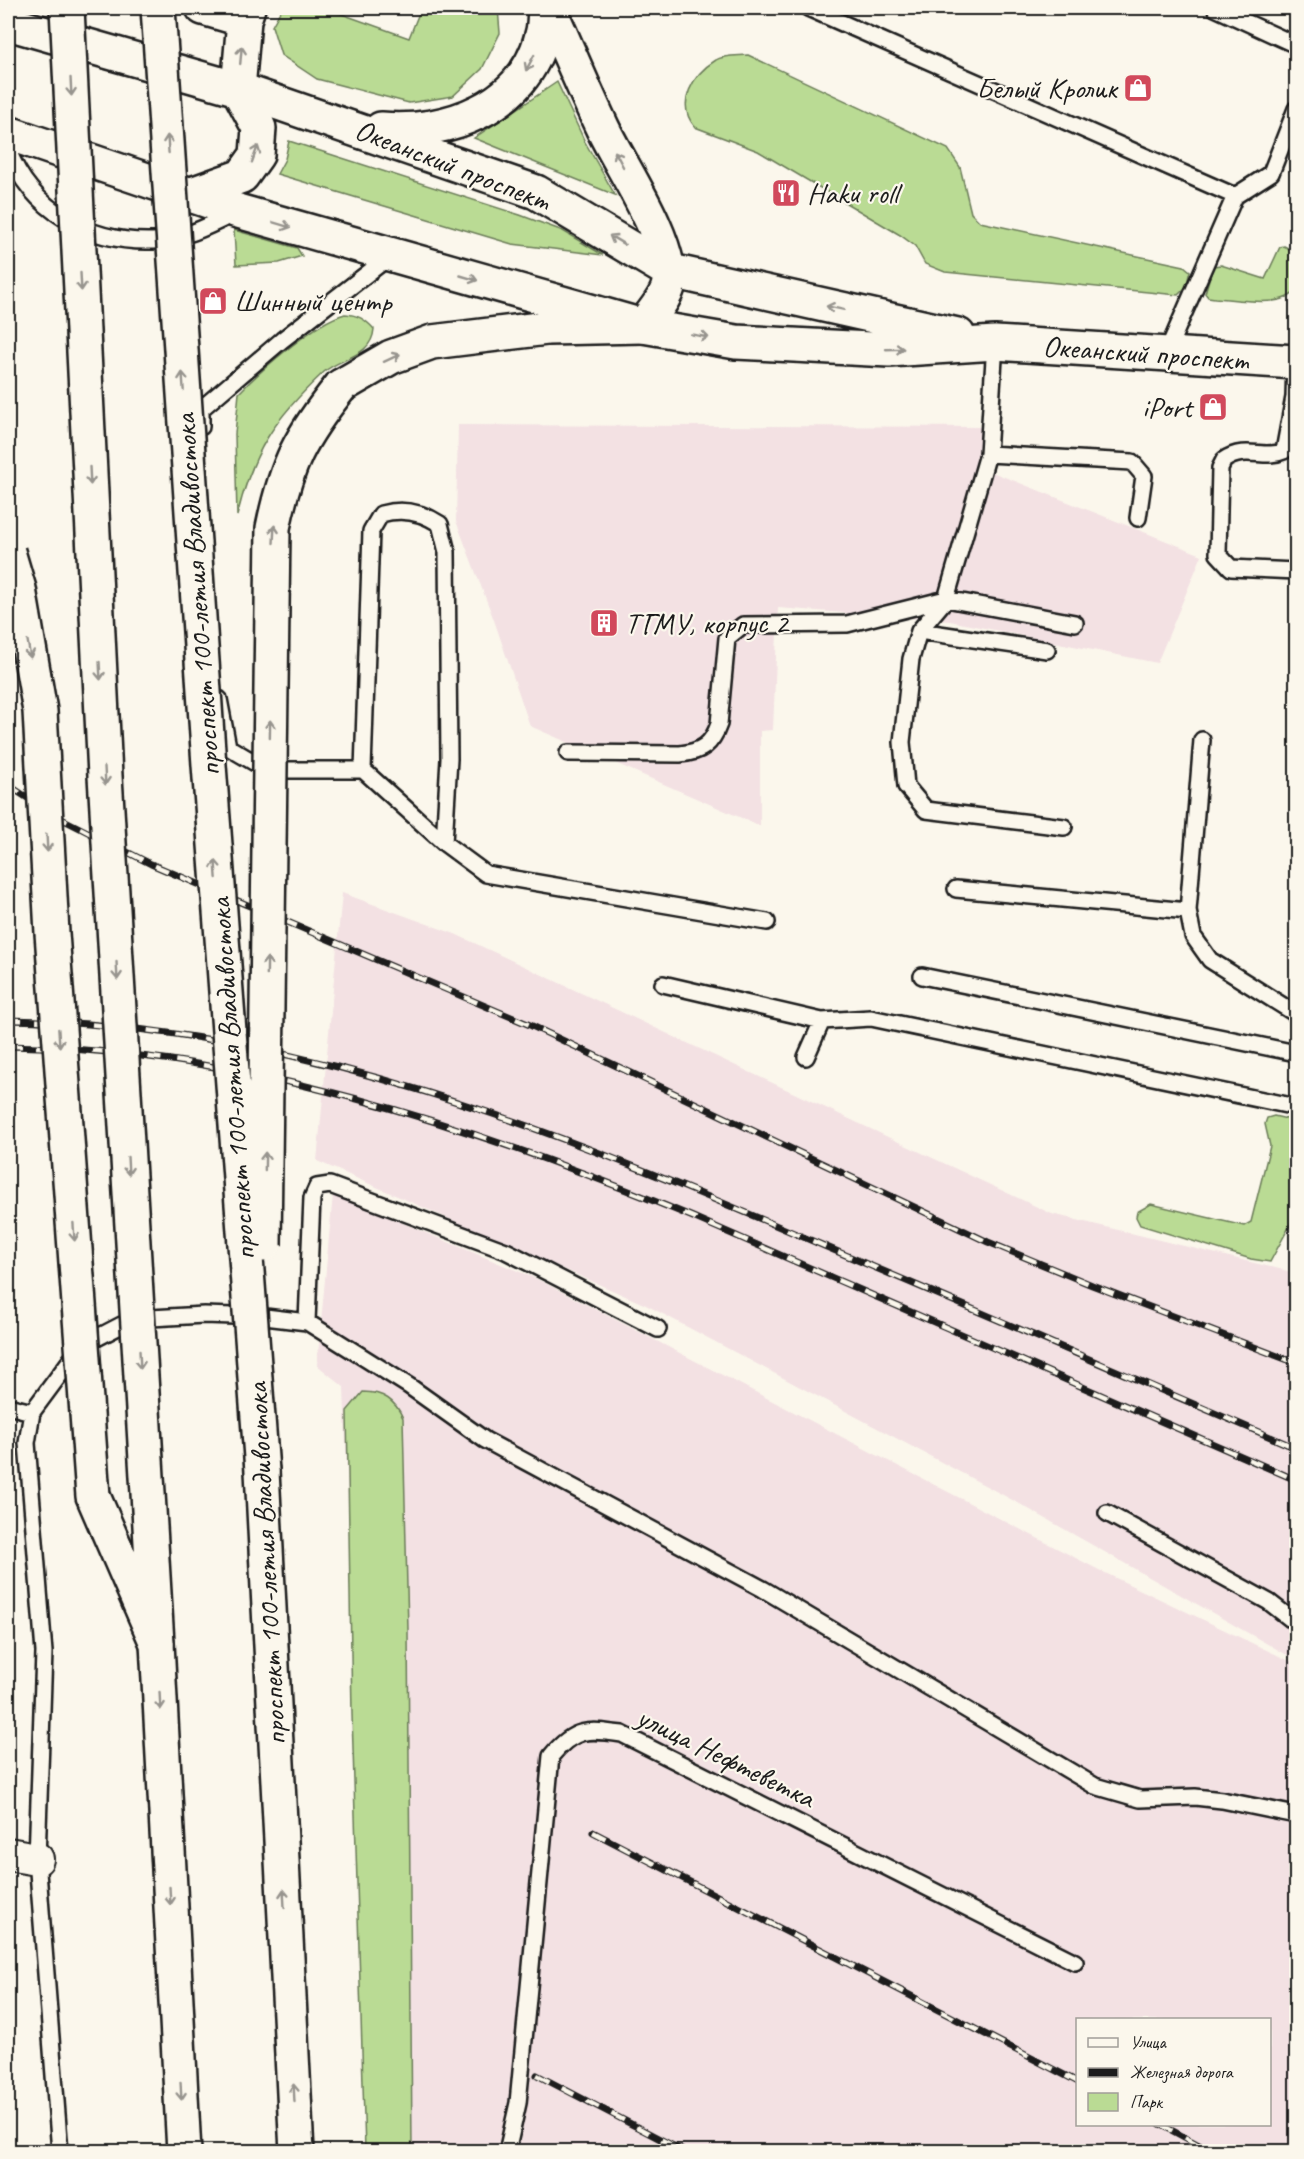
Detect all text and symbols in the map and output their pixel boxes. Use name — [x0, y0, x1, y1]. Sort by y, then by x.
one-way arrow — [236, 45, 247, 65]
one-way arrow — [524, 54, 536, 71]
place label: Белый Кролик — [976, 69, 1119, 107]
shop icon: Белый Кролик — [1122, 72, 1154, 104]
one-way arrow — [66, 76, 77, 96]
street label: Океанский проспект — [350, 110, 557, 220]
one-way arrow — [162, 135, 173, 155]
one-way arrow — [250, 145, 261, 163]
one-way arrow — [613, 151, 625, 168]
place label: Haku roll — [807, 174, 903, 212]
restaurant icon: Haku roll — [770, 177, 802, 209]
one-way arrow — [272, 220, 291, 231]
one-way arrow — [609, 233, 626, 245]
one-way arrow — [75, 271, 86, 291]
one-way arrow — [460, 273, 479, 284]
place label: Шинный центр — [234, 282, 393, 320]
shop icon: Шинный центр — [197, 285, 229, 317]
one-way arrow — [826, 302, 846, 313]
street label: Океанский проспект — [1042, 327, 1251, 379]
one-way arrow — [690, 331, 710, 342]
one-way arrow — [884, 344, 904, 355]
one-way arrow — [382, 351, 400, 363]
one-way arrow — [177, 371, 188, 391]
place label: iPort — [1142, 388, 1195, 426]
shop icon: iPort — [1197, 391, 1229, 423]
street label: проспект 100-летия Владивостока — [165, 411, 229, 777]
one-way arrow — [85, 466, 96, 486]
one-way arrow — [268, 525, 279, 544]
place label: ТГМУ, корпус 2 — [625, 604, 790, 642]
building icon: ТГМУ, корпус 2 — [588, 607, 620, 639]
one-way arrow — [24, 639, 35, 659]
one-way arrow — [95, 661, 106, 681]
one-way arrow — [264, 719, 276, 739]
one-way arrow — [100, 766, 111, 786]
one-way arrow — [41, 833, 52, 853]
one-way arrow — [211, 859, 222, 879]
street label: проспект 100-летия Владивостока — [200, 895, 264, 1261]
one-way arrow — [261, 956, 273, 976]
one-way arrow — [111, 961, 122, 981]
one-way arrow — [54, 1027, 65, 1047]
one-way arrow — [259, 1151, 271, 1171]
one-way arrow — [123, 1155, 134, 1175]
one-way arrow — [68, 1222, 79, 1242]
one-way arrow — [134, 1350, 145, 1370]
street label: проспект 100-летия Владивостока — [237, 1380, 294, 1746]
one-way arrow — [154, 1691, 165, 1711]
street label: улица Нефтеветка — [629, 1697, 823, 1817]
one-way arrow — [165, 1885, 176, 1905]
one-way arrow — [279, 1889, 290, 1909]
legend — [1076, 2018, 1271, 2126]
text: Улица — [1130, 2031, 1167, 2053]
text: Железная дорога — [1130, 2061, 1234, 2084]
one-way arrow — [176, 2080, 187, 2100]
one-way arrow — [289, 2084, 300, 2104]
text: Парк — [1130, 2091, 1164, 2113]

